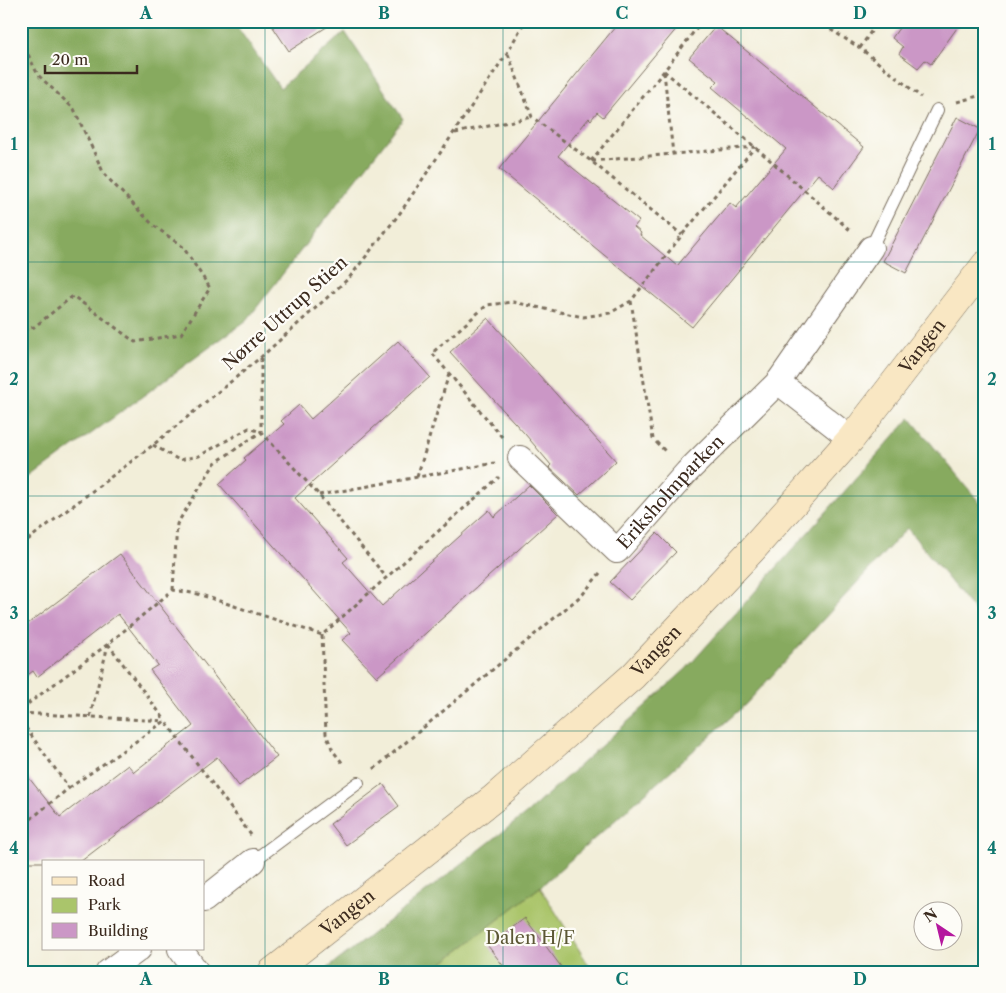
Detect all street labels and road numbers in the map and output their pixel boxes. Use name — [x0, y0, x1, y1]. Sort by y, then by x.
street label: Nørre Uttrup Stien — [218, 251, 352, 375]
street label: Vangen — [894, 315, 950, 379]
street label: Eriksholmparken — [613, 431, 729, 554]
street label: Vangen — [626, 621, 686, 682]
street label: Vangen — [315, 885, 379, 941]

